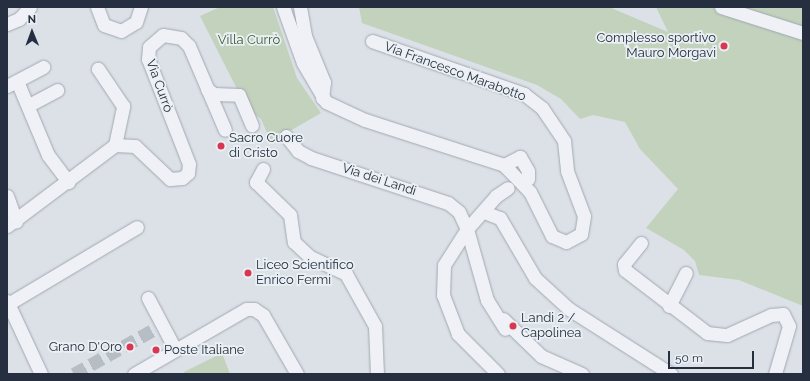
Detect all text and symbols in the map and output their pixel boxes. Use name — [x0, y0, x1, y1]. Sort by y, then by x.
north arrow — [12, 12, 52, 52]
text: N — [27, 13, 36, 26]
place label: Complesso sportivo Mauro Morgavi — [596, 31, 716, 62]
park label: Villa Currò — [218, 32, 280, 48]
street label: Via Francesco Marabotto — [382, 39, 528, 105]
marker: Complesso sportivo Mauro Morgavi — [719, 41, 729, 51]
street label: Via Currò — [142, 57, 176, 115]
place label: Sacro Cuore di Cristo — [229, 131, 303, 162]
marker: Sacro Cuore di Cristo — [216, 141, 226, 151]
street label: Via dei Landi — [340, 161, 418, 199]
place label: Liceo Scientifico Enrico Fermi — [256, 258, 354, 289]
marker: Liceo Scientifico Enrico Fermi — [243, 268, 253, 278]
place label: Landi 2 / Capolinea — [521, 311, 581, 342]
marker: Landi 2 / Capolinea — [508, 321, 518, 331]
place label: Grano D'Oro — [49, 339, 122, 355]
marker: Grano D'Oro — [125, 342, 135, 352]
place label: Poste Italiane — [164, 342, 244, 358]
scale bar — [670, 343, 756, 369]
marker: Poste Italiane — [151, 345, 161, 355]
text: 50 m — [675, 351, 703, 365]

